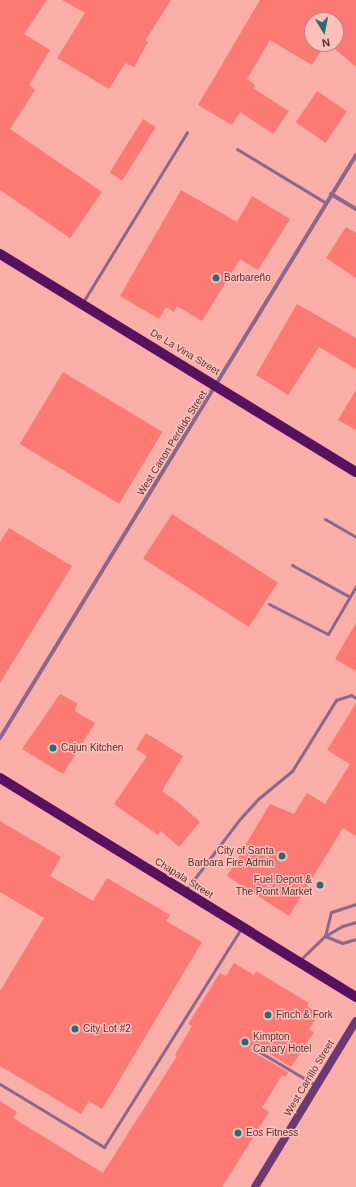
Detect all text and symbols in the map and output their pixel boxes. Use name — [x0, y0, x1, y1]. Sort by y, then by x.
north arrow — [304, 12, 344, 52]
text: N — [321, 36, 331, 49]
place label: Barbareño — [224, 272, 271, 284]
marker: Barbareño — [211, 273, 221, 283]
street label: De La Vina Street — [148, 327, 222, 377]
street label: West Canon Perdido Street — [135, 388, 209, 498]
place label: Cajun Kitchen — [61, 742, 123, 754]
marker: Cajun Kitchen — [48, 743, 58, 753]
place label: City of Santa Barbara Fire Admin — [187, 844, 274, 868]
marker: City of Santa Barbara Fire Admin — [277, 851, 287, 861]
street label: Chapala Street — [153, 855, 215, 901]
place label: Fuel Depot & The Point Market — [236, 873, 312, 896]
marker: Fuel Depot & The Point Market — [315, 880, 325, 890]
place label: Finch & Fork — [276, 1009, 333, 1021]
marker: Finch & Fork — [263, 1010, 273, 1020]
place label: City Lot #2 — [83, 1023, 131, 1035]
marker: City Lot #2 — [70, 1024, 80, 1034]
place label: Kimpton Canary Hotel — [253, 1030, 311, 1054]
marker: Kimpton Canary Hotel — [240, 1037, 250, 1047]
street label: West Carrillo Street — [282, 1038, 336, 1118]
place label: Eos Fitness — [246, 1127, 298, 1139]
marker: Eos Fitness — [233, 1128, 243, 1138]

